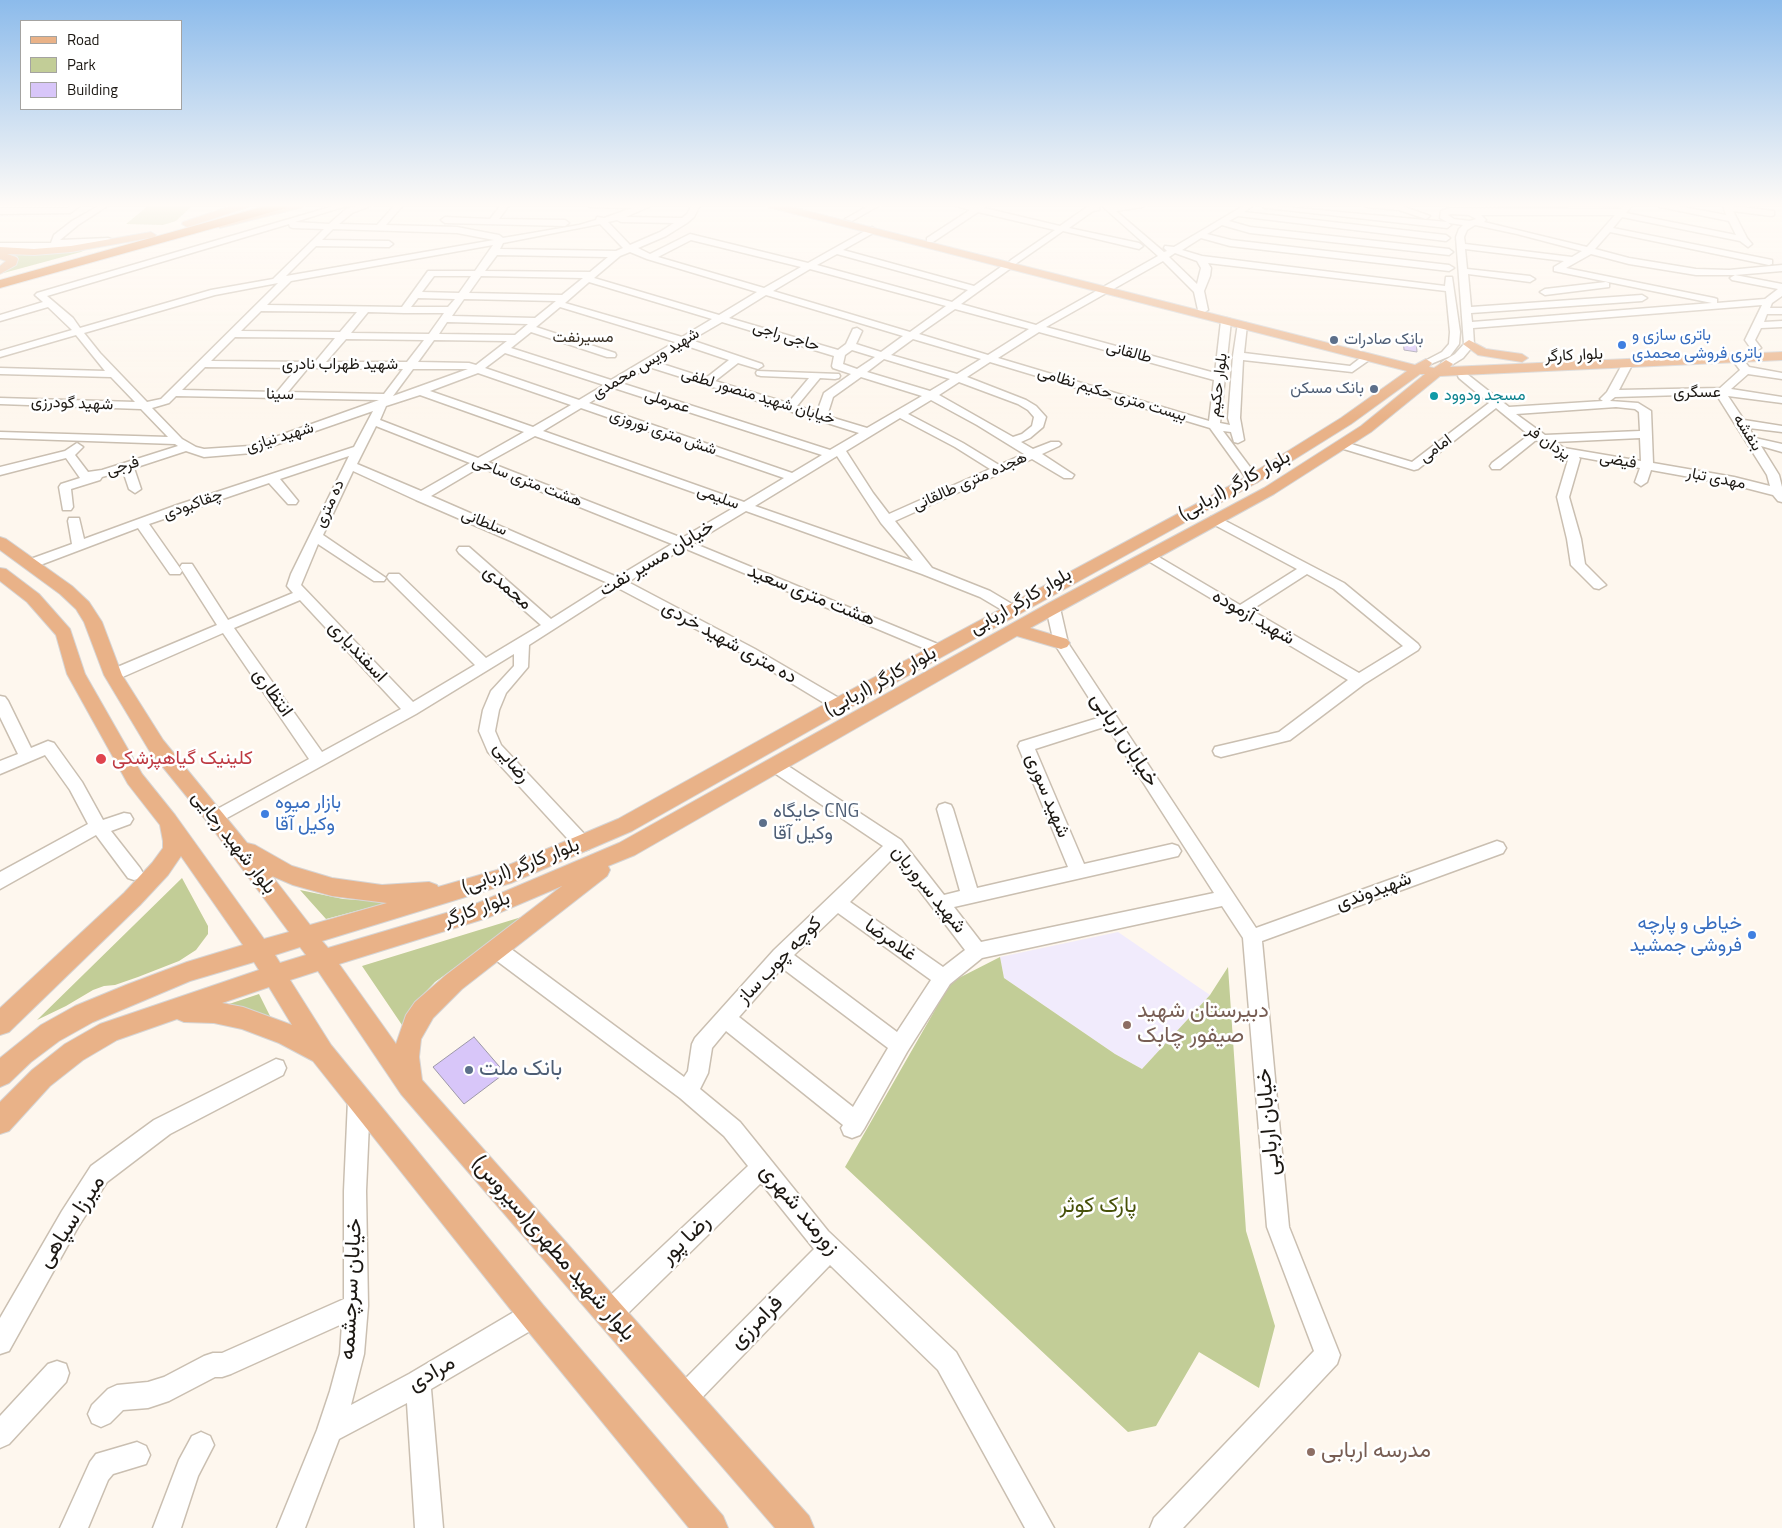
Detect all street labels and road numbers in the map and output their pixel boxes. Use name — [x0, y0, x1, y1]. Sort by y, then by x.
street label: حاجی راجی — [750, 318, 822, 356]
street label: شهید ویس محمدی — [589, 324, 703, 404]
street label: طالقانی — [1104, 338, 1154, 368]
street label: بلوار کارگر — [1544, 345, 1604, 367]
street label: بلوار حکیم — [1206, 352, 1232, 418]
street label: شهید ظهراب نادری — [282, 355, 398, 375]
street label: بیست متری حکیم نظامی — [1035, 363, 1189, 427]
street label: خیابان شهید منصور لطفی — [679, 364, 837, 430]
street label: عسگری — [1673, 383, 1721, 403]
street label: سینا — [266, 385, 294, 405]
street label: عمرملی — [642, 386, 692, 418]
street label: شهید گودرزی — [31, 393, 113, 415]
street label: شش متری نوروزی — [607, 406, 719, 460]
street label: بنفشه — [1728, 411, 1766, 455]
street label: شهید نیازی — [244, 419, 316, 457]
street label: یزدان فر — [1522, 421, 1574, 465]
street label: امامی — [1416, 431, 1456, 467]
street label: بلوار کارگر (اربابی) — [1175, 446, 1295, 526]
street label: هجده متری طالقانی — [910, 448, 1030, 516]
street label: فیضی — [1598, 448, 1638, 474]
street label: هشت متری ساحی — [469, 452, 585, 512]
street label: فرجی — [104, 453, 142, 481]
street label: مهدی تبار — [1685, 464, 1747, 494]
street label: ده متری — [311, 477, 349, 531]
street label: سلیمی — [694, 482, 742, 514]
street label: چقاکبودی — [161, 485, 225, 525]
street label: سلطانی — [458, 505, 510, 541]
street label: خیابان مسیر نفت — [595, 516, 719, 602]
street label: هشت متری سعید — [744, 560, 878, 632]
street label: محمدی — [478, 561, 536, 615]
street label: بلوار کارگر اربابی — [966, 564, 1076, 640]
street label: شهید آزموده — [1208, 585, 1298, 651]
street label: ده متری شهید خردی — [658, 597, 800, 689]
street label: اسفندیاری — [323, 616, 391, 688]
street label: بلوار کارگر (اربابی) — [821, 642, 941, 722]
street label: انتظاری — [247, 664, 297, 722]
street label: خیابان اربابی — [1084, 688, 1164, 792]
street label: رضایی — [487, 738, 535, 788]
street label: شهید سوری — [1020, 750, 1074, 842]
street label: بلوار شهید رجایی — [186, 787, 280, 899]
street label: بلوار کارگر (اربابی) — [459, 834, 583, 900]
street label: شهید سروریان — [886, 841, 970, 939]
street label: شهیدوندی — [1333, 868, 1415, 916]
street label: بلوار کارگر — [441, 887, 513, 933]
street label: کوچه چوب ساز — [733, 913, 827, 1009]
street label: غلامرضا — [860, 915, 920, 967]
street label: خیابان اربابی — [1251, 1067, 1287, 1177]
street label: بلوار شهید مطهری(سیروس) — [465, 1151, 641, 1347]
street label: زورمند شهری — [753, 1159, 845, 1261]
street label: میرزا سپاهی — [32, 1171, 112, 1273]
street label: رضا پور — [655, 1210, 717, 1270]
street label: خیابان سرچشمه — [335, 1217, 369, 1361]
street label: فرامرزی — [725, 1291, 789, 1355]
street label: مرادی — [404, 1350, 460, 1398]

